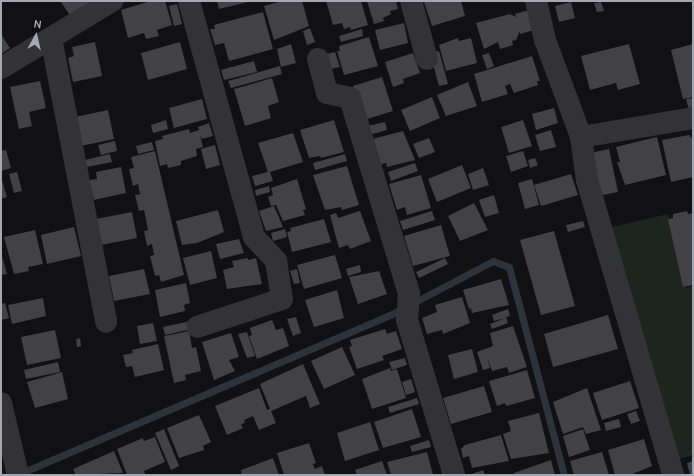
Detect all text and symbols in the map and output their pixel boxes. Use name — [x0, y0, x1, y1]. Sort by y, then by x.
north arrow — [16, 16, 56, 56]
text: N — [33, 17, 42, 32]

